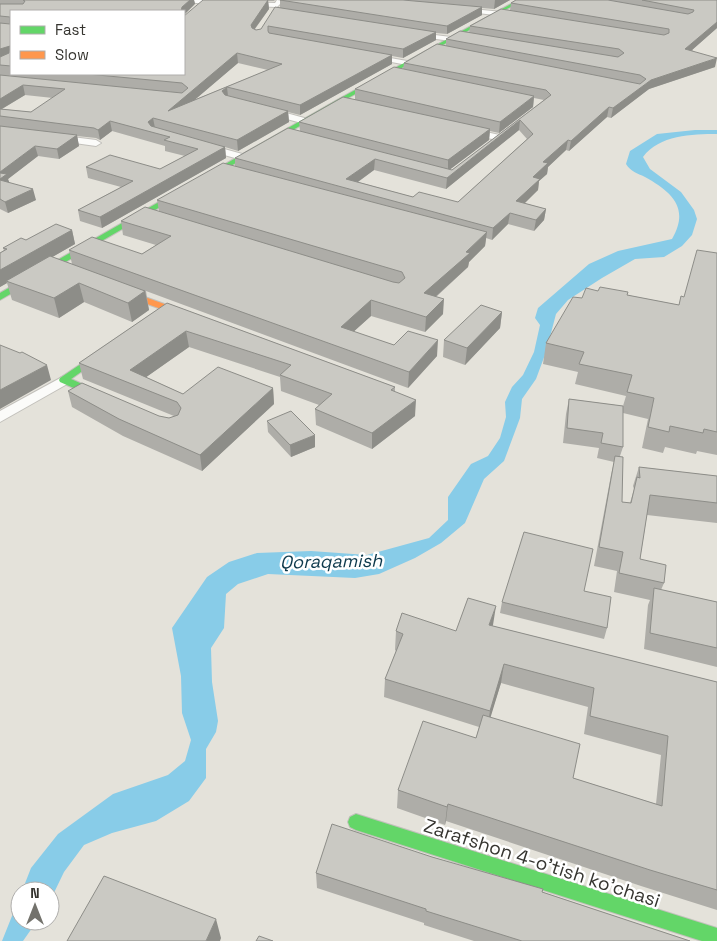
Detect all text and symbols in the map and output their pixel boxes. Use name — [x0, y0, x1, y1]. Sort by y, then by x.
legend — [10, 10, 185, 75]
text: Fast — [55, 20, 86, 39]
text: Slow — [55, 45, 89, 64]
water label: Qoraqamish — [280, 549, 383, 573]
street label: Zarafshon 4-o'tish ko'chasi — [421, 813, 663, 913]
north arrow — [10, 881, 60, 931]
text: N — [30, 884, 40, 902]

